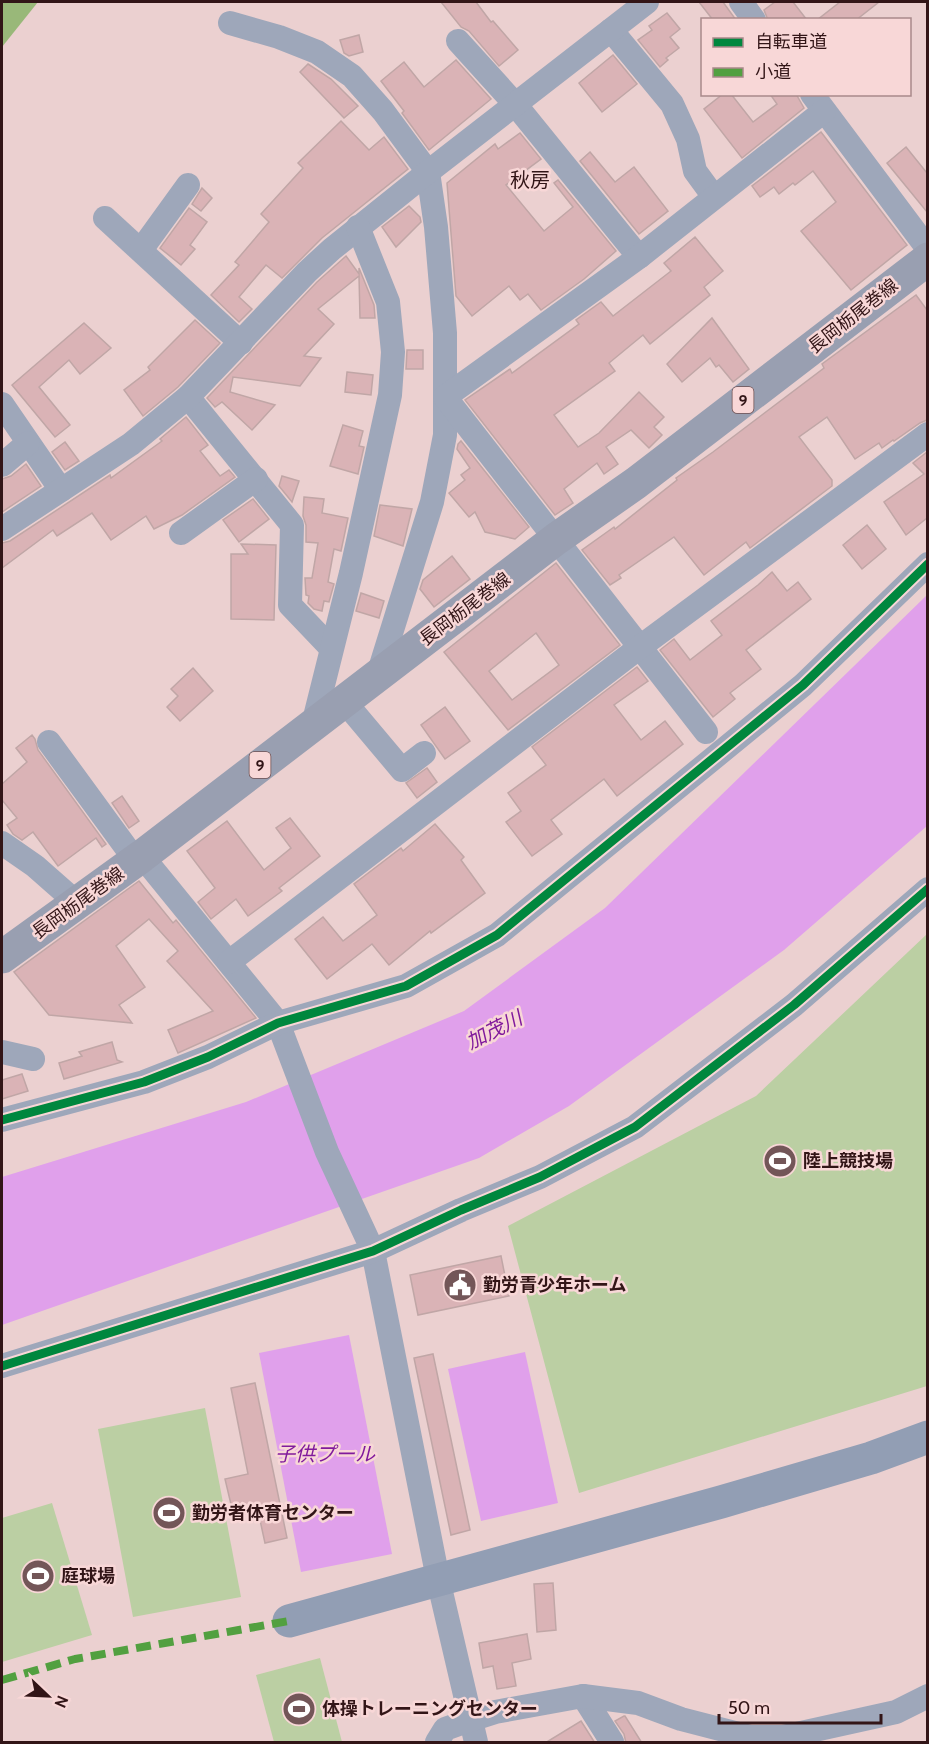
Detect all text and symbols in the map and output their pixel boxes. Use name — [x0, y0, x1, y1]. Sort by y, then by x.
legend — [701, 18, 911, 96]
text: 自転車道 — [755, 31, 827, 53]
text: 小道 — [755, 61, 791, 83]
district label: 秋房 — [510, 168, 550, 192]
street label: 長岡栃尾巻線 — [804, 274, 902, 358]
road number: 9 — [732, 387, 754, 413]
street label: 長岡栃尾巻線 — [415, 568, 515, 650]
road number: 9 — [250, 752, 270, 778]
street label: 長岡栃尾巻線 — [28, 862, 128, 944]
water label: 加茂川 — [462, 1005, 528, 1054]
sports icon: 陸上競技場 — [762, 1143, 798, 1179]
place label: 陸上競技場 — [803, 1150, 893, 1172]
public building icon: 勤労青少年ホーム — [442, 1267, 478, 1303]
place label: 勤労青少年ホーム — [483, 1274, 626, 1296]
water label: 子供プール — [275, 1442, 376, 1466]
sports icon: 勤労者体育センター — [151, 1495, 187, 1531]
place label: 勤労者体育センター — [192, 1502, 354, 1524]
sports icon: 庭球場 — [20, 1558, 56, 1594]
place label: 庭球場 — [61, 1565, 115, 1587]
north arrow — [18, 1666, 78, 1726]
scale bar — [719, 1687, 881, 1725]
sports icon: 体操トレーニングセンター — [281, 1691, 317, 1727]
text: N — [50, 1693, 72, 1711]
text: 50 m — [728, 1697, 770, 1719]
place label: 体操トレーニングセンター — [322, 1698, 538, 1720]

